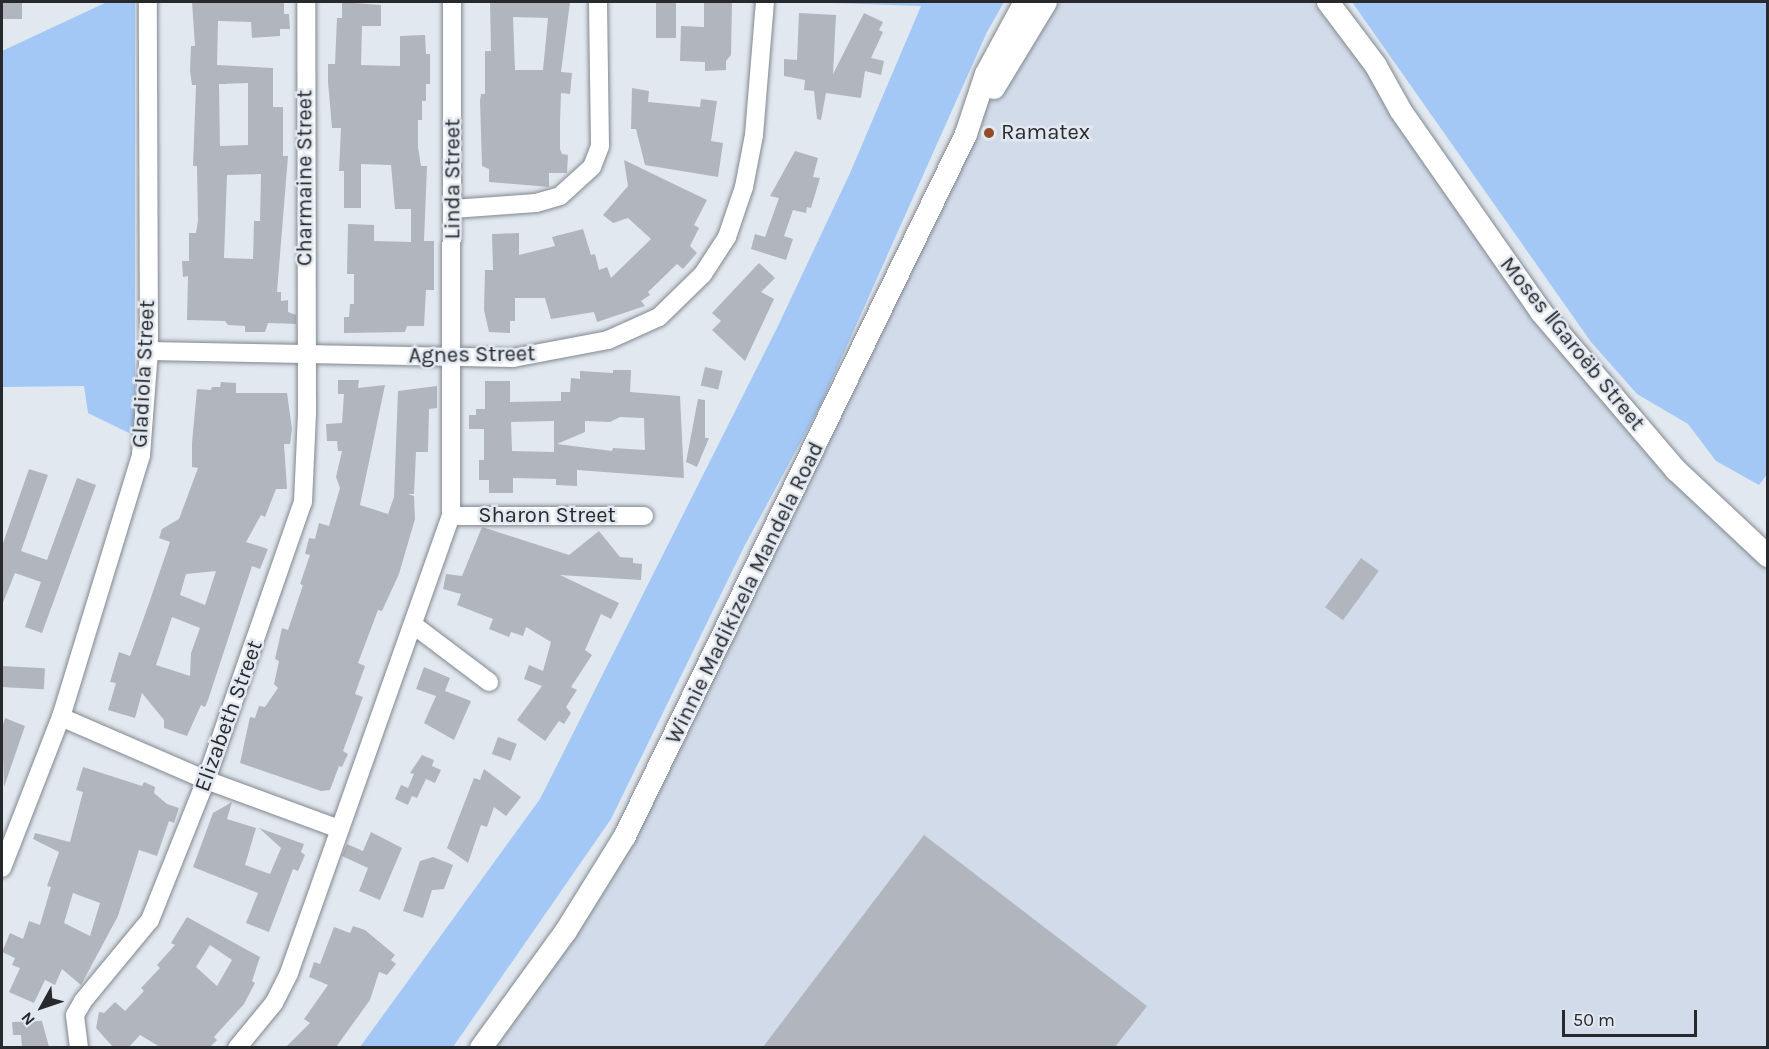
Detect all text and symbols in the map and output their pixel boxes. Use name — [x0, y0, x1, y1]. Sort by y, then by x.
street label: Charmaine Street — [292, 90, 318, 266]
street label: Linda Street — [440, 119, 466, 239]
place label: Ramatex — [1001, 120, 1090, 146]
marker: Ramatex — [982, 126, 996, 140]
street label: Moses ǁGaroëb Street — [1494, 252, 1650, 436]
street label: Gladiola Street — [127, 299, 161, 449]
street label: Agnes Street — [408, 341, 536, 369]
street label: Winnie Madikizela Mandela Road — [660, 438, 830, 748]
street label: Sharon Street — [478, 503, 616, 529]
street label: Elizabeth Street — [189, 637, 269, 795]
north arrow — [12, 977, 72, 1037]
scale bar — [1565, 998, 1700, 1036]
text: N — [17, 1008, 39, 1029]
text: 50 m — [1573, 1009, 1615, 1031]

